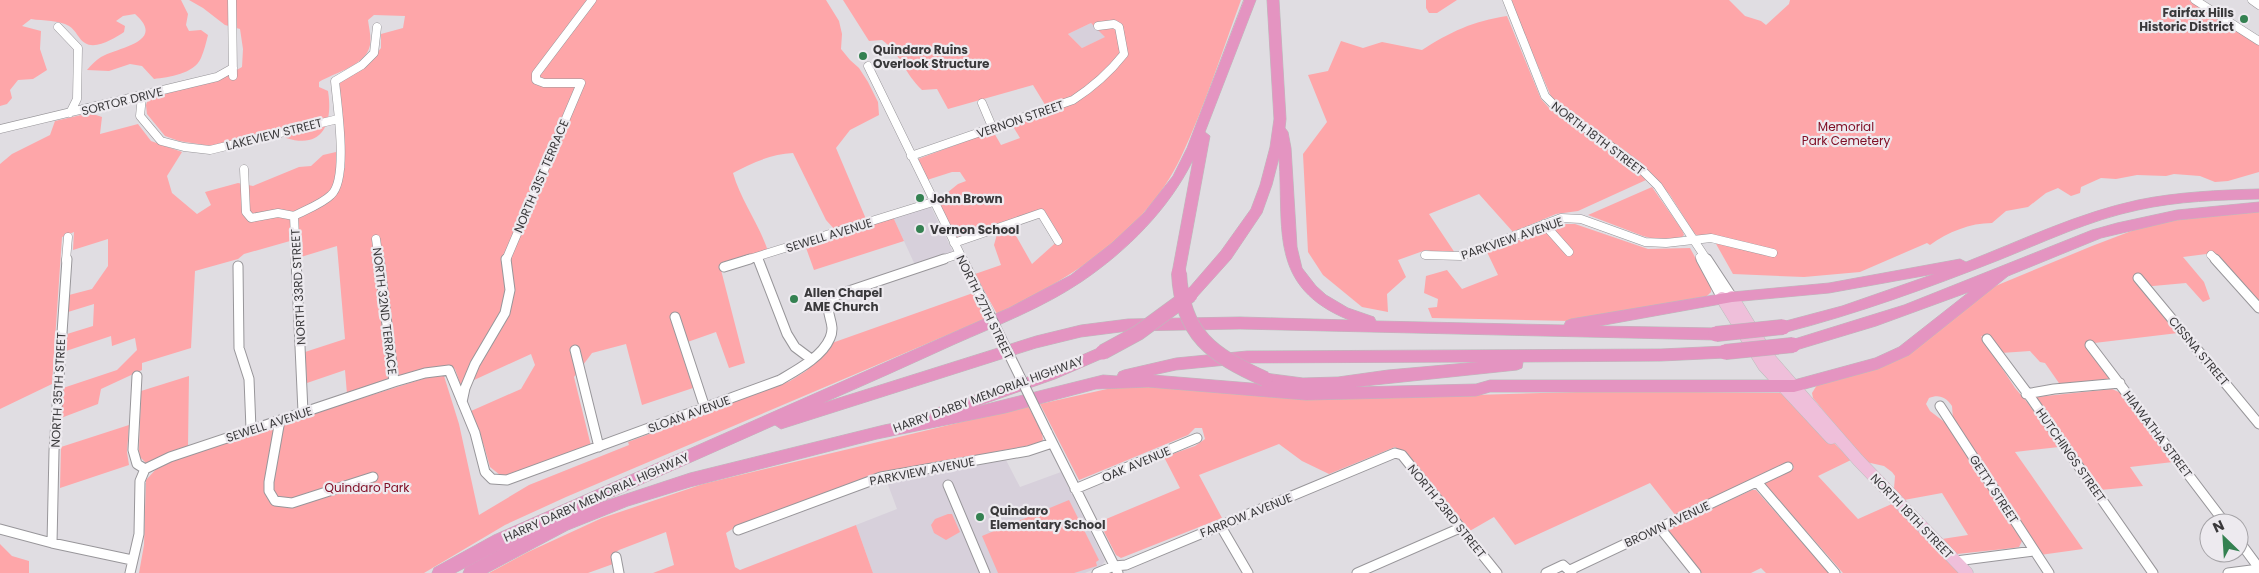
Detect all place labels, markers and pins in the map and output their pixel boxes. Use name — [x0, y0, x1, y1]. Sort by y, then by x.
place label: Fairfax Hills Historic District — [2139, 4, 2234, 35]
marker: Fairfax Hills Historic District — [2238, 13, 2250, 25]
place label: Quindaro Ruins Overlook Structure — [873, 41, 990, 72]
marker: Quindaro Ruins Overlook Structure — [857, 50, 869, 62]
place label: John Brown — [930, 190, 1002, 207]
marker: John Brown — [914, 192, 926, 204]
place label: Vernon School — [930, 221, 1019, 238]
marker: Vernon School — [914, 223, 926, 235]
place label: Allen Chapel AME Church — [804, 284, 882, 315]
marker: Allen Chapel AME Church — [788, 293, 800, 305]
place label: Quindaro Elementary School — [990, 502, 1105, 533]
marker: Quindaro Elementary School — [974, 511, 986, 523]

